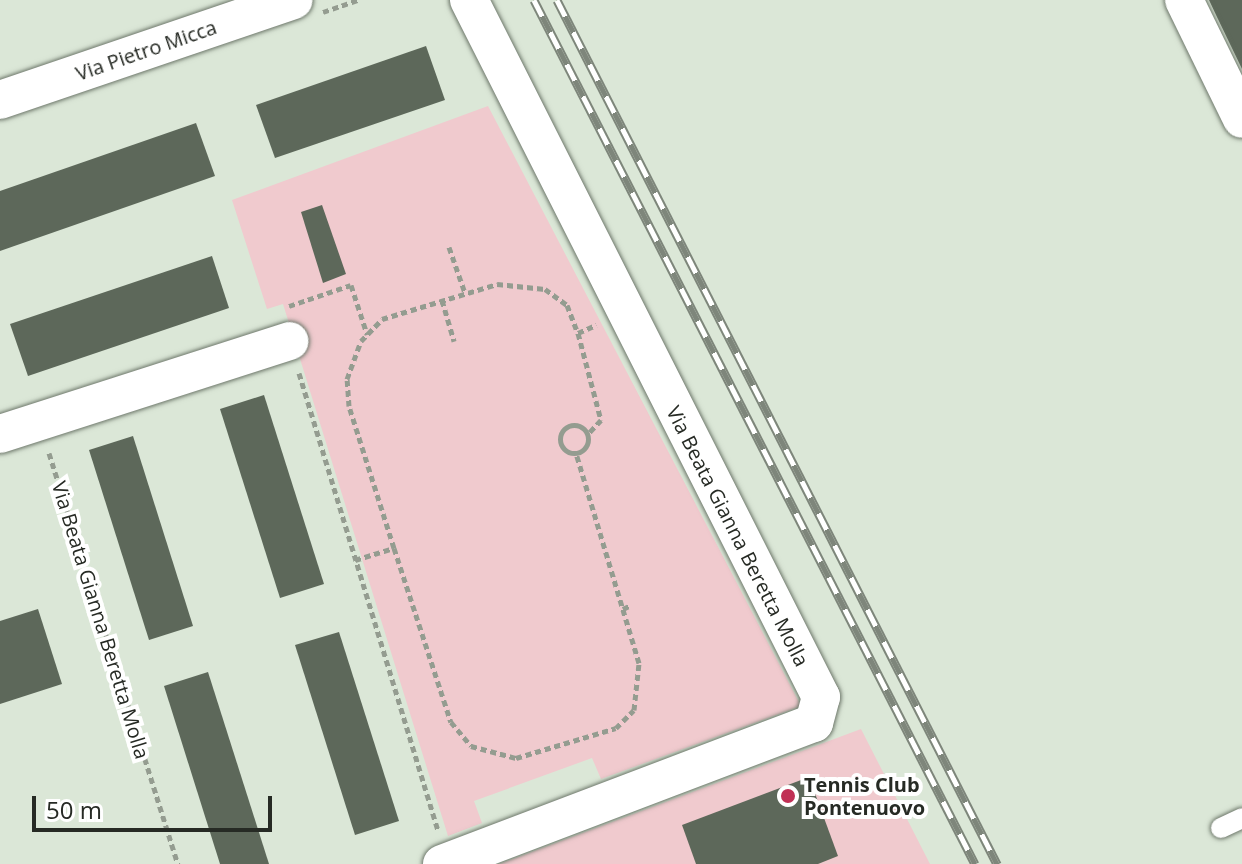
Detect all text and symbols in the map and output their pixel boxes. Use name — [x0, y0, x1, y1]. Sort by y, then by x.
street label: Via Pietro Micca — [72, 15, 220, 85]
street label: Via Beata Gianna Beretta Molla — [662, 402, 814, 670]
street label: Via Beata Gianna Beretta Molla — [47, 478, 155, 762]
place label: Tennis Club Pontenuovo — [804, 772, 925, 819]
scale bar — [36, 780, 276, 830]
marker: Tennis Club Pontenuovo — [779, 787, 797, 805]
text: 50 m — [46, 793, 102, 826]

